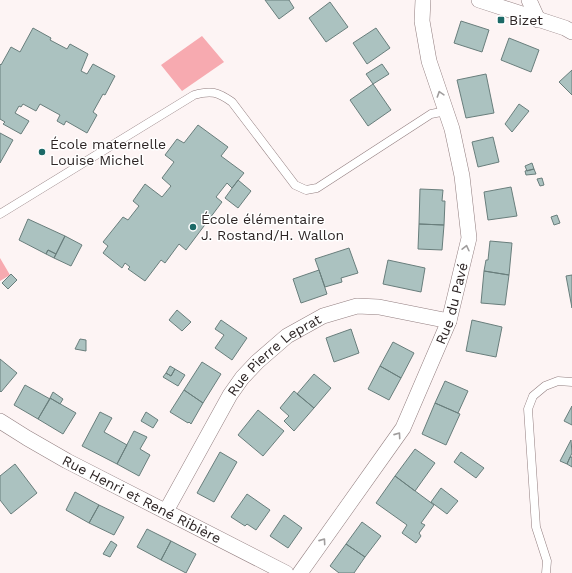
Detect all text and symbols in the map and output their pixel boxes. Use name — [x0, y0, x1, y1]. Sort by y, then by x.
place label: Bizet — [509, 12, 543, 28]
marker: Bizet — [496, 15, 506, 25]
one-way arrow — [436, 91, 445, 98]
place label: École maternelle Louise Michel — [50, 136, 166, 168]
marker: École maternelle Louise Michel — [37, 147, 47, 157]
place label: École élémentaire J. Rostand/H. Wallon — [201, 211, 344, 243]
marker: École élémentaire J. Rostand/H. Wallon — [188, 222, 198, 232]
one-way arrow — [462, 245, 470, 252]
street label: Rue du Pavé — [432, 261, 471, 347]
street label: Rue Pierre Leprat — [224, 311, 324, 399]
one-way arrow — [393, 433, 400, 440]
street label: Rue Henri et René Ribière — [60, 452, 224, 546]
one-way arrow — [318, 539, 325, 546]

